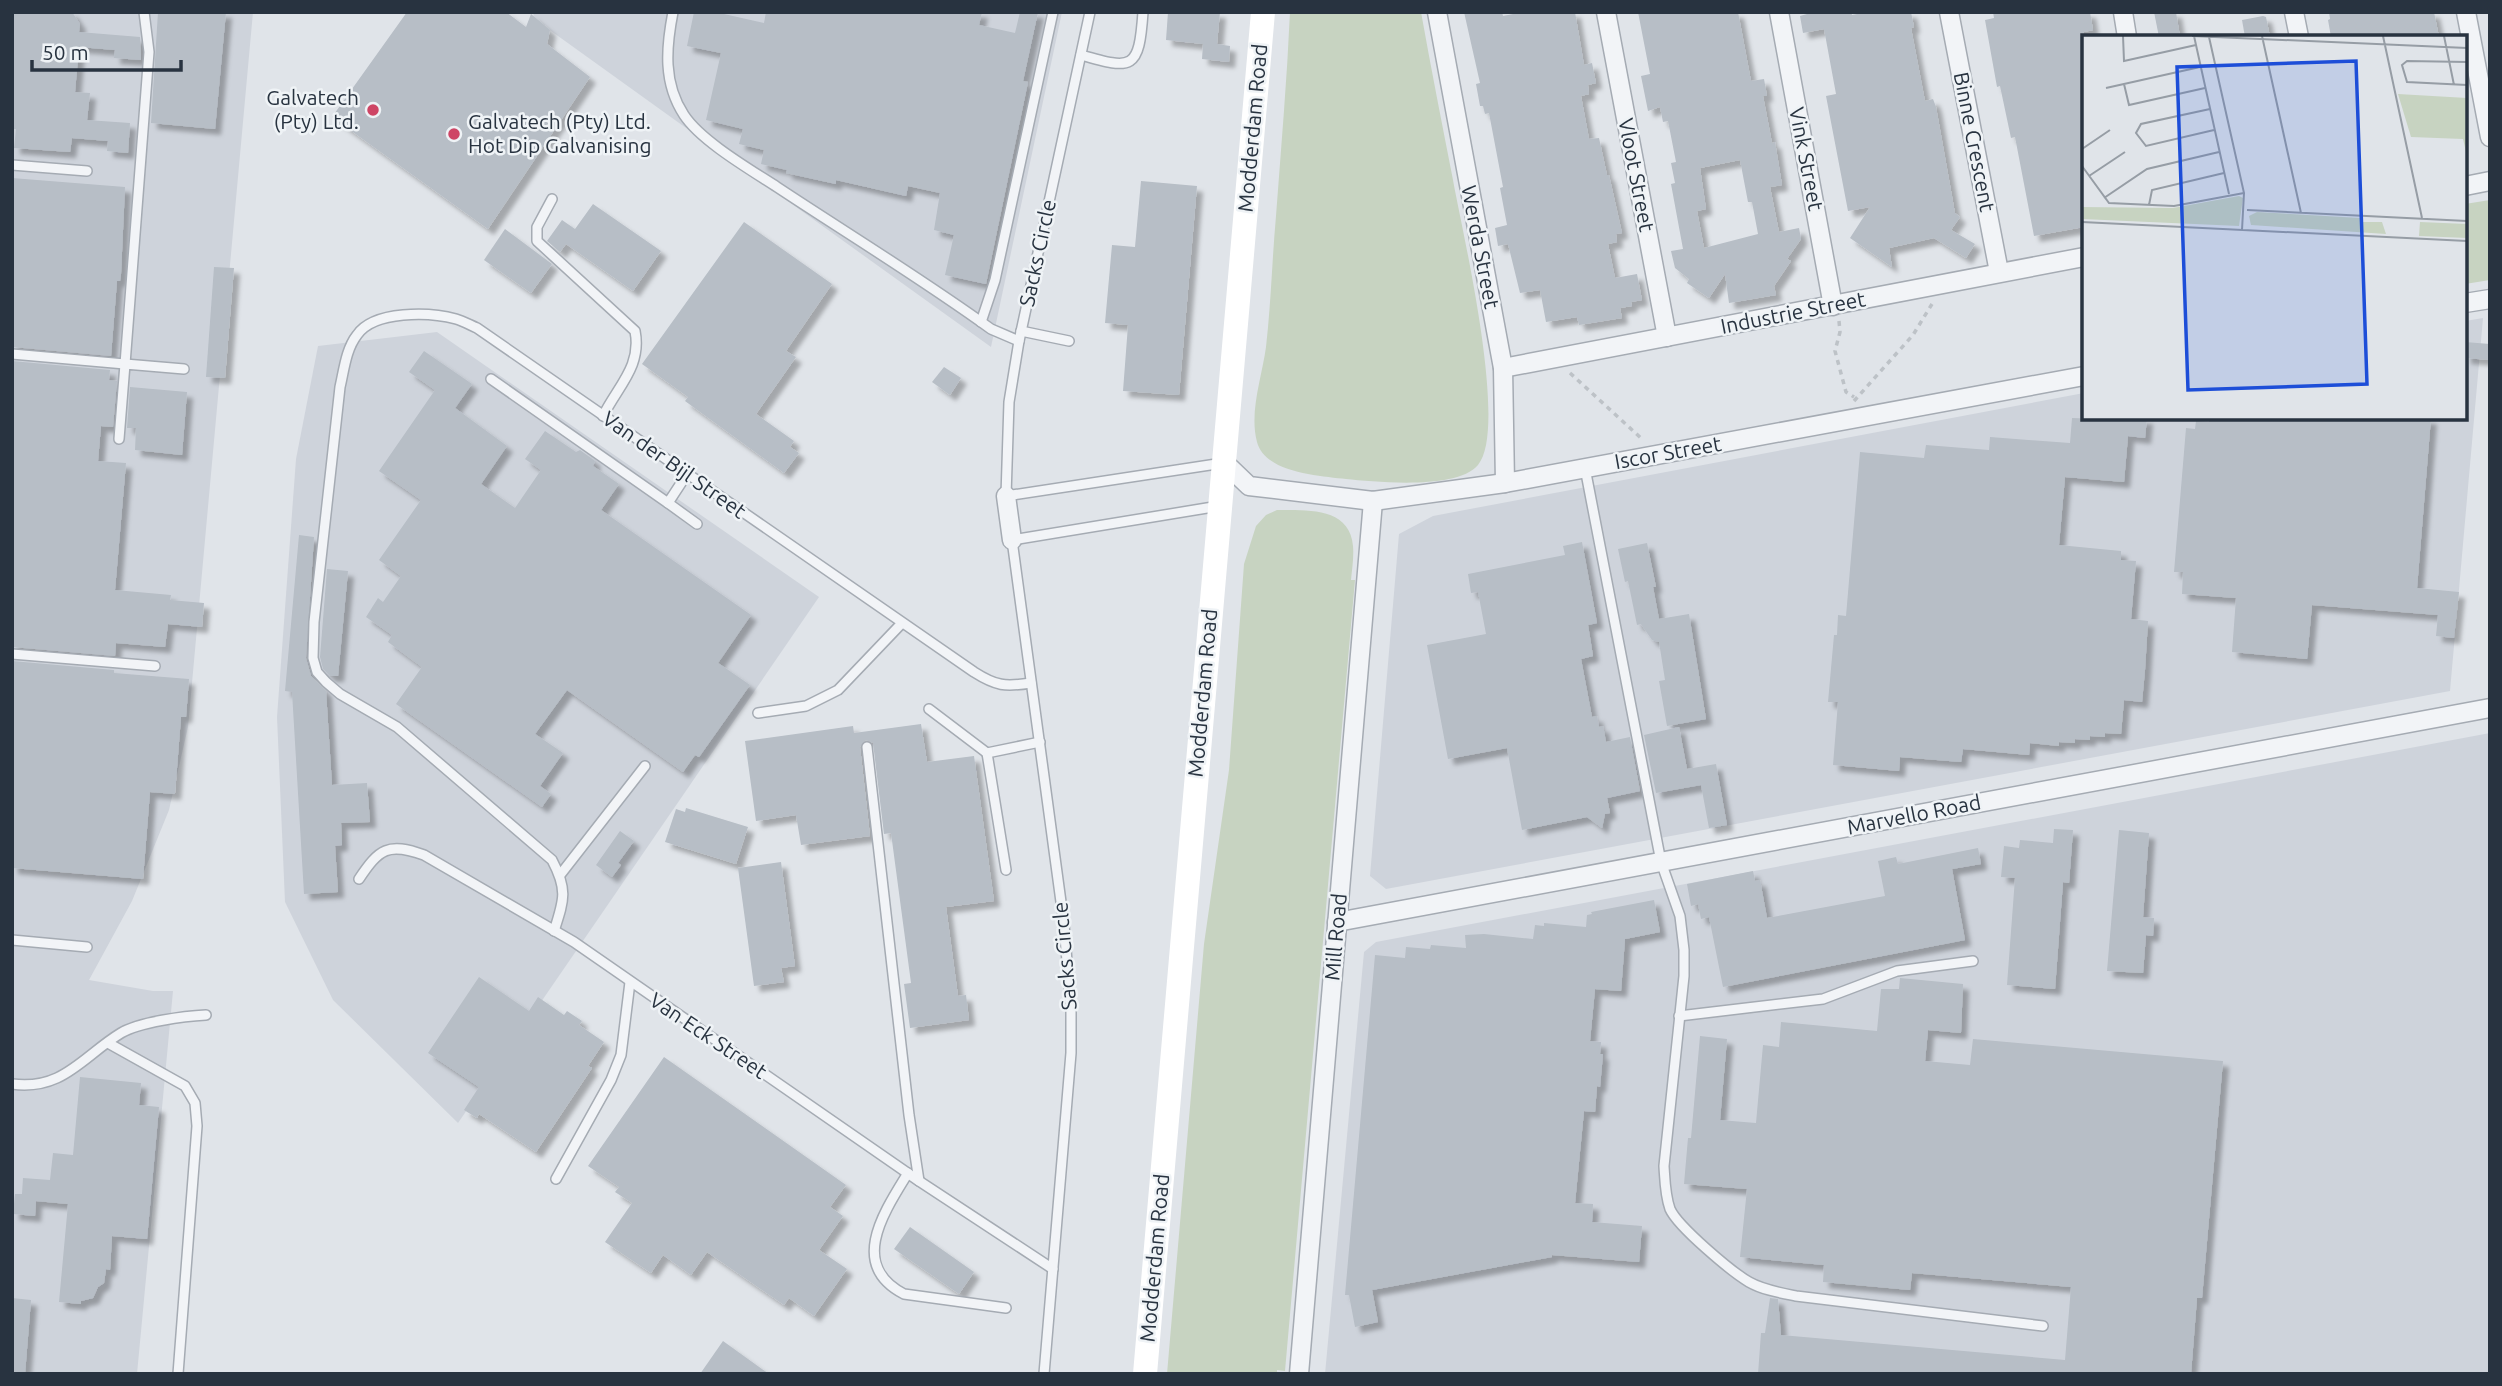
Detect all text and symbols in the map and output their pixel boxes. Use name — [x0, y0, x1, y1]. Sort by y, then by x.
scale bar — [32, 28, 180, 72]
inset map — [2082, 35, 2467, 420]
text: 50 m — [42, 40, 89, 64]
street label: Modderdam Road — [1233, 43, 1271, 213]
street label: Binne Crescent — [1950, 70, 2000, 214]
place label: Galvatech (Pty) Ltd. — [266, 85, 359, 133]
marker: Galvatech (Pty) Ltd. — [365, 102, 381, 118]
street label: Vink Street — [1785, 105, 1829, 213]
place label: Galvatech (Pty) Ltd. Hot Dip Galvanising — [468, 109, 652, 157]
street label: Vloot Street — [1614, 116, 1660, 234]
marker: Galvatech (Pty) Ltd. Hot Dip Galvanising — [446, 126, 462, 142]
street label: Werda Street — [1457, 183, 1505, 311]
street label: Sacks Circle — [1014, 197, 1060, 309]
street label: Industrie Street — [1718, 286, 1867, 338]
street label: Van der Bijl Street — [598, 406, 751, 523]
street label: Iscor Street — [1613, 431, 1723, 473]
street label: Modderdam Road — [1183, 608, 1221, 778]
street label: Marvello Road — [1845, 789, 1983, 839]
street label: Mill Road — [1319, 892, 1351, 982]
street label: Sacks Circle — [1047, 901, 1081, 1011]
street label: Van Eck Street — [645, 987, 772, 1083]
street label: Modderdam Road — [1135, 1173, 1173, 1343]

